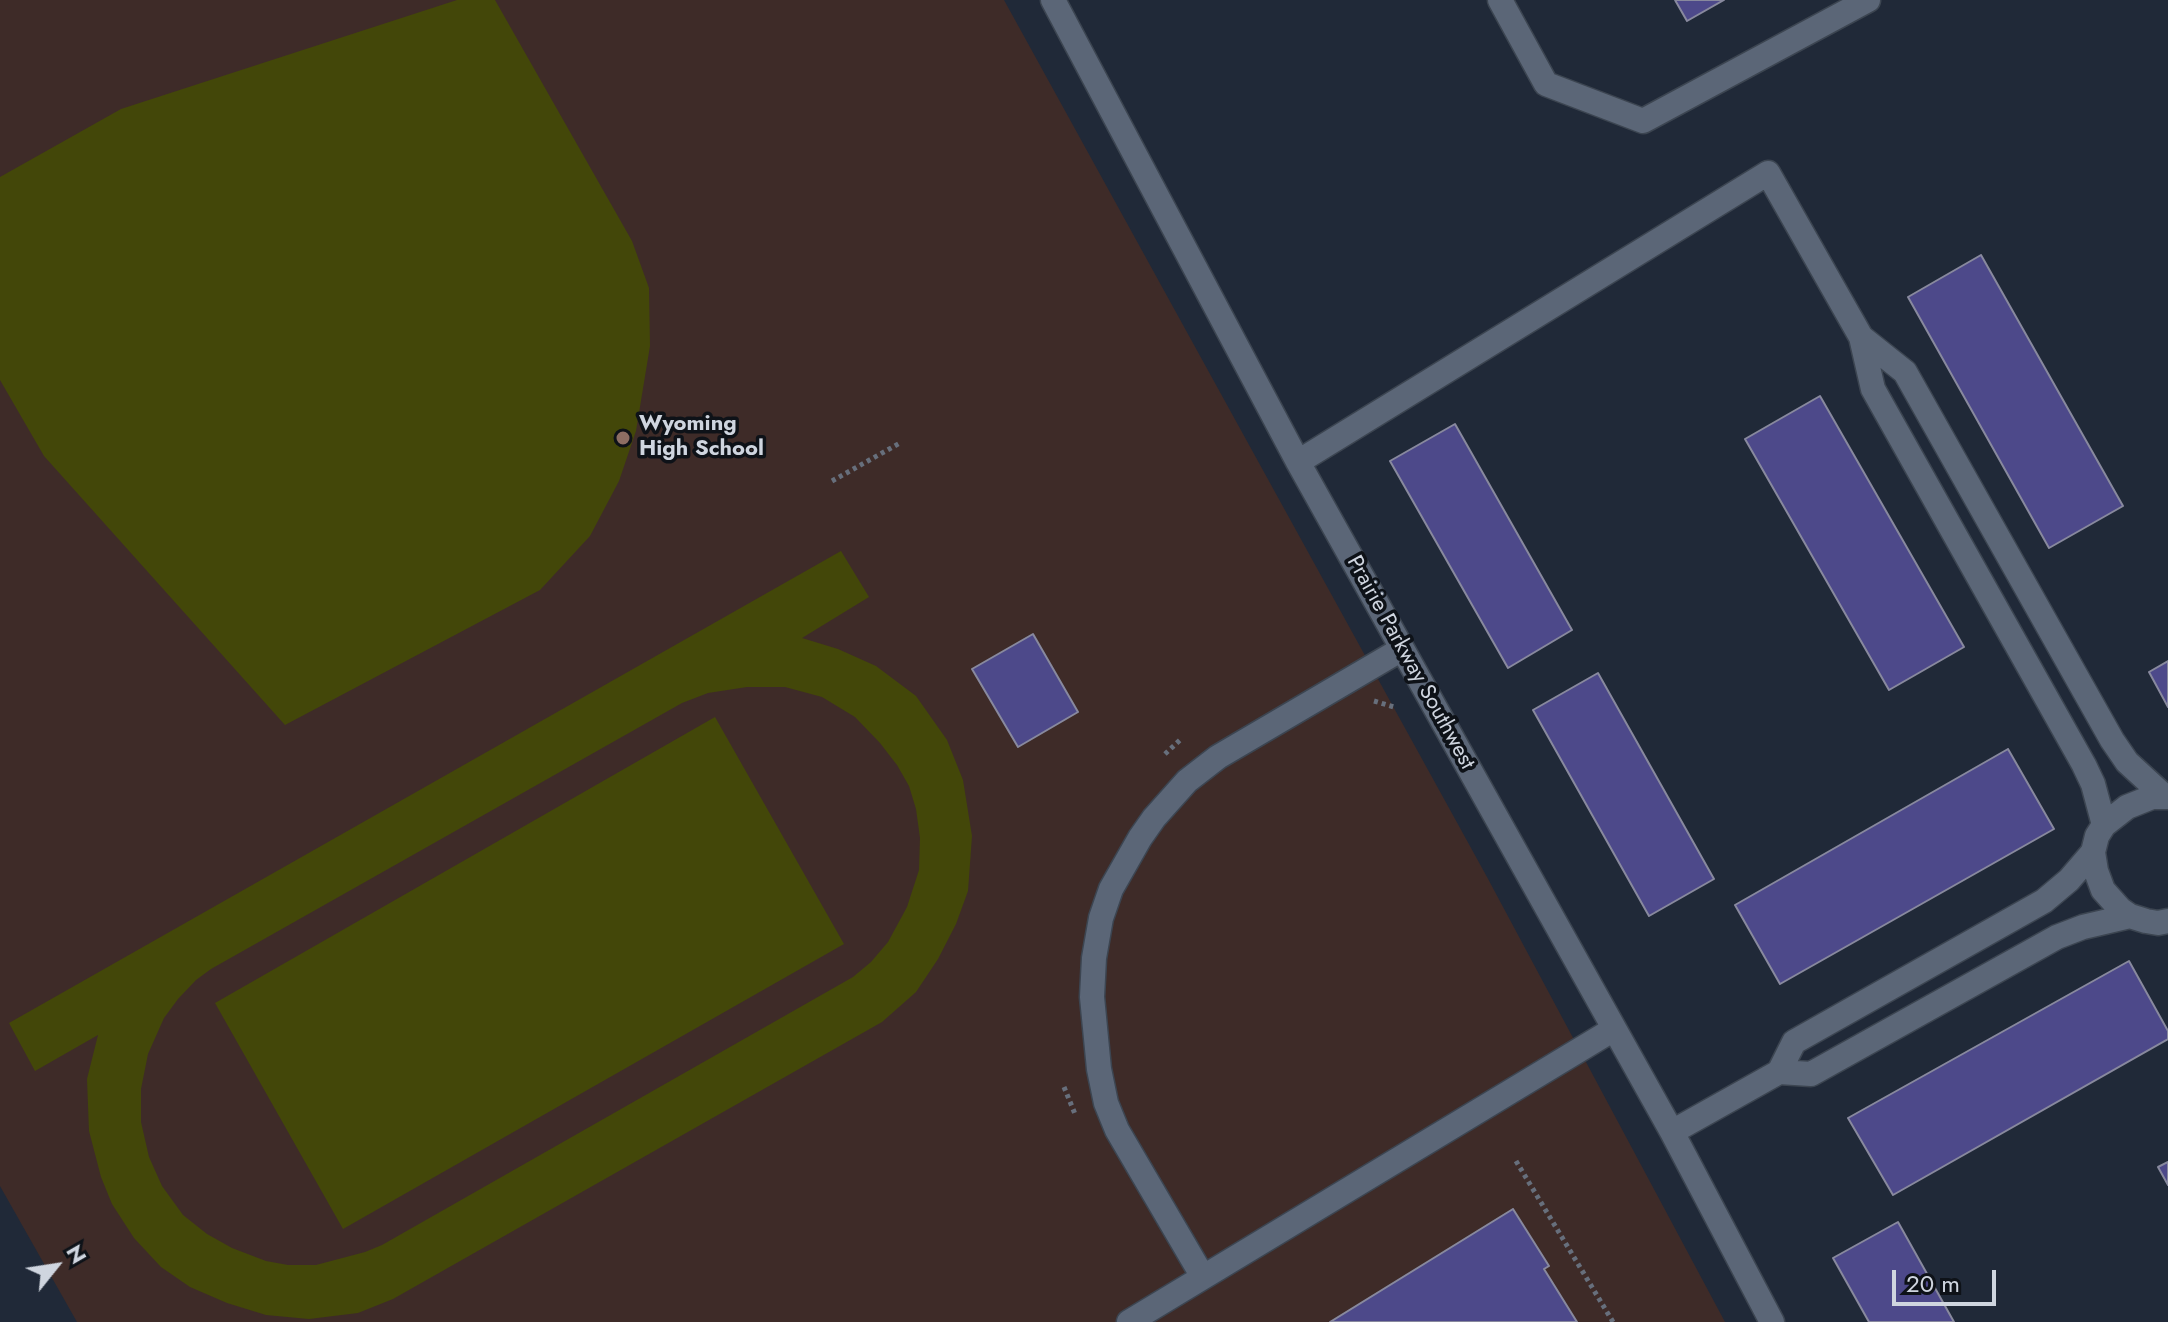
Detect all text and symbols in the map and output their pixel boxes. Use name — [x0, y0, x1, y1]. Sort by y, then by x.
place label: Wyoming High School — [639, 412, 764, 464]
marker: Wyoming High School — [614, 429, 632, 447]
street label: Prairie Parkway Southwest — [1340, 551, 1480, 775]
north arrow — [16, 1226, 96, 1306]
text: N — [59, 1238, 95, 1270]
scale bar — [1896, 1254, 2000, 1304]
text: 20 m — [1906, 1266, 1960, 1301]

